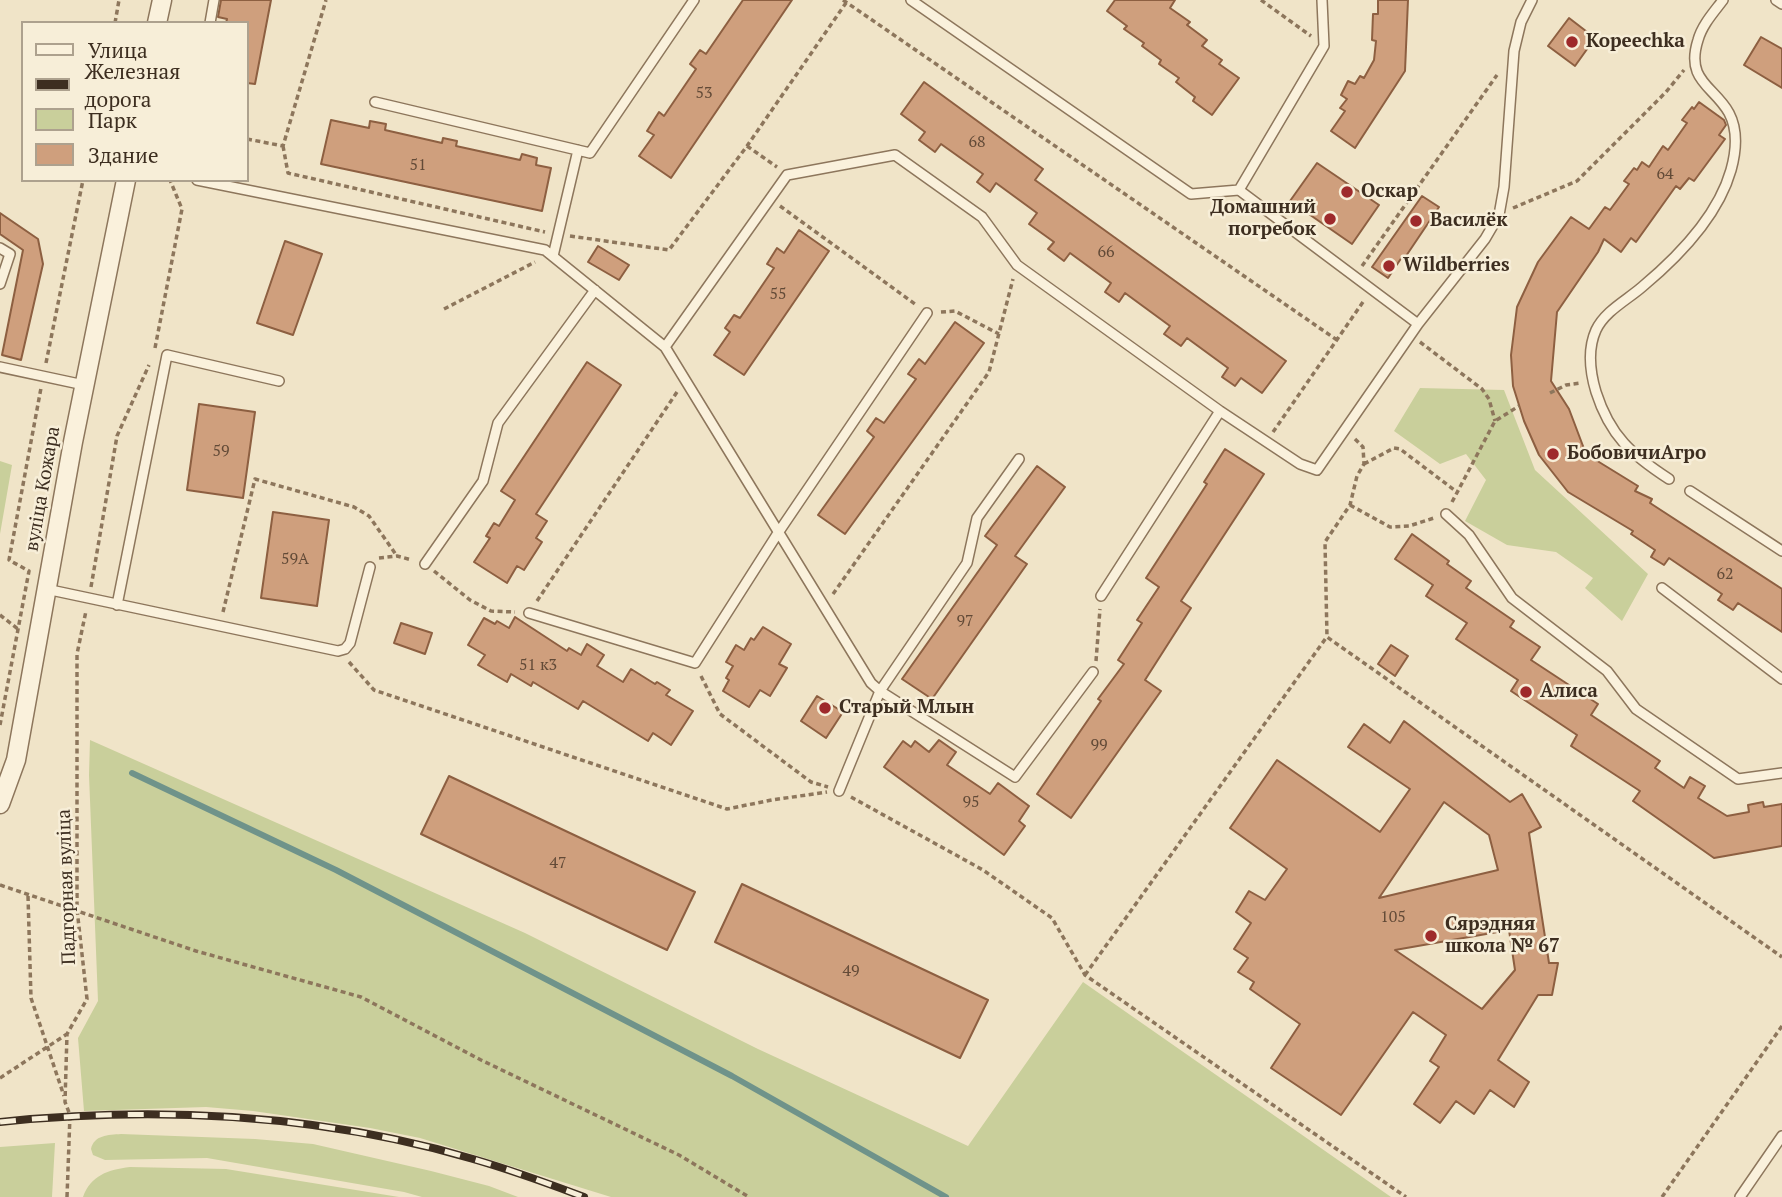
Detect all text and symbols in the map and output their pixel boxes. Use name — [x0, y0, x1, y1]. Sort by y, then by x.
legend — [21, 21, 248, 182]
place label: Kopeechka — [1586, 31, 1685, 53]
marker: Kopeechka — [1564, 34, 1580, 50]
text: Улица — [88, 36, 148, 64]
text: Железная дорога — [84, 57, 180, 113]
house number: 53 — [695, 83, 713, 103]
text: Парк — [88, 106, 137, 134]
house number: 68 — [968, 132, 986, 152]
text: Здание — [88, 141, 159, 169]
house number: 51 — [409, 155, 427, 175]
house number: 64 — [1656, 164, 1674, 184]
place label: Оскар — [1361, 181, 1418, 203]
marker: Оскар — [1339, 184, 1355, 200]
place label: Домашний погребок — [1210, 197, 1316, 241]
place label: Василёк — [1430, 210, 1508, 232]
marker: Домашний погребок — [1322, 211, 1338, 227]
marker: Василёк — [1408, 213, 1424, 229]
house number: 66 — [1097, 242, 1115, 262]
place label: Wildberries — [1403, 255, 1509, 277]
marker: Wildberries — [1381, 258, 1397, 274]
house number: 55 — [769, 284, 787, 304]
street label: вуліца Кожара — [21, 425, 65, 553]
house number: 59 — [212, 441, 230, 461]
place label: БобовичиАгро — [1567, 443, 1706, 465]
marker: БобовичиАгро — [1545, 446, 1561, 462]
house number: 59А — [281, 549, 309, 569]
house number: 62 — [1716, 564, 1734, 584]
house number: 97 — [956, 611, 974, 631]
house number: 51 к3 — [519, 655, 557, 675]
place label: Алиса — [1540, 681, 1598, 703]
marker: Алиса — [1518, 684, 1534, 700]
place label: Старый Млын — [839, 697, 974, 719]
marker: Старый Млын — [817, 700, 833, 716]
house number: 99 — [1090, 735, 1108, 755]
house number: 95 — [962, 792, 980, 812]
street label: Падгорная вуліца — [53, 809, 81, 965]
house number: 47 — [549, 853, 567, 873]
house number: 105 — [1380, 907, 1406, 927]
place label: Сярэдняя школа № 67 — [1445, 914, 1560, 958]
marker: Сярэдняя школа № 67 — [1423, 928, 1439, 944]
house number: 49 — [842, 961, 860, 981]

